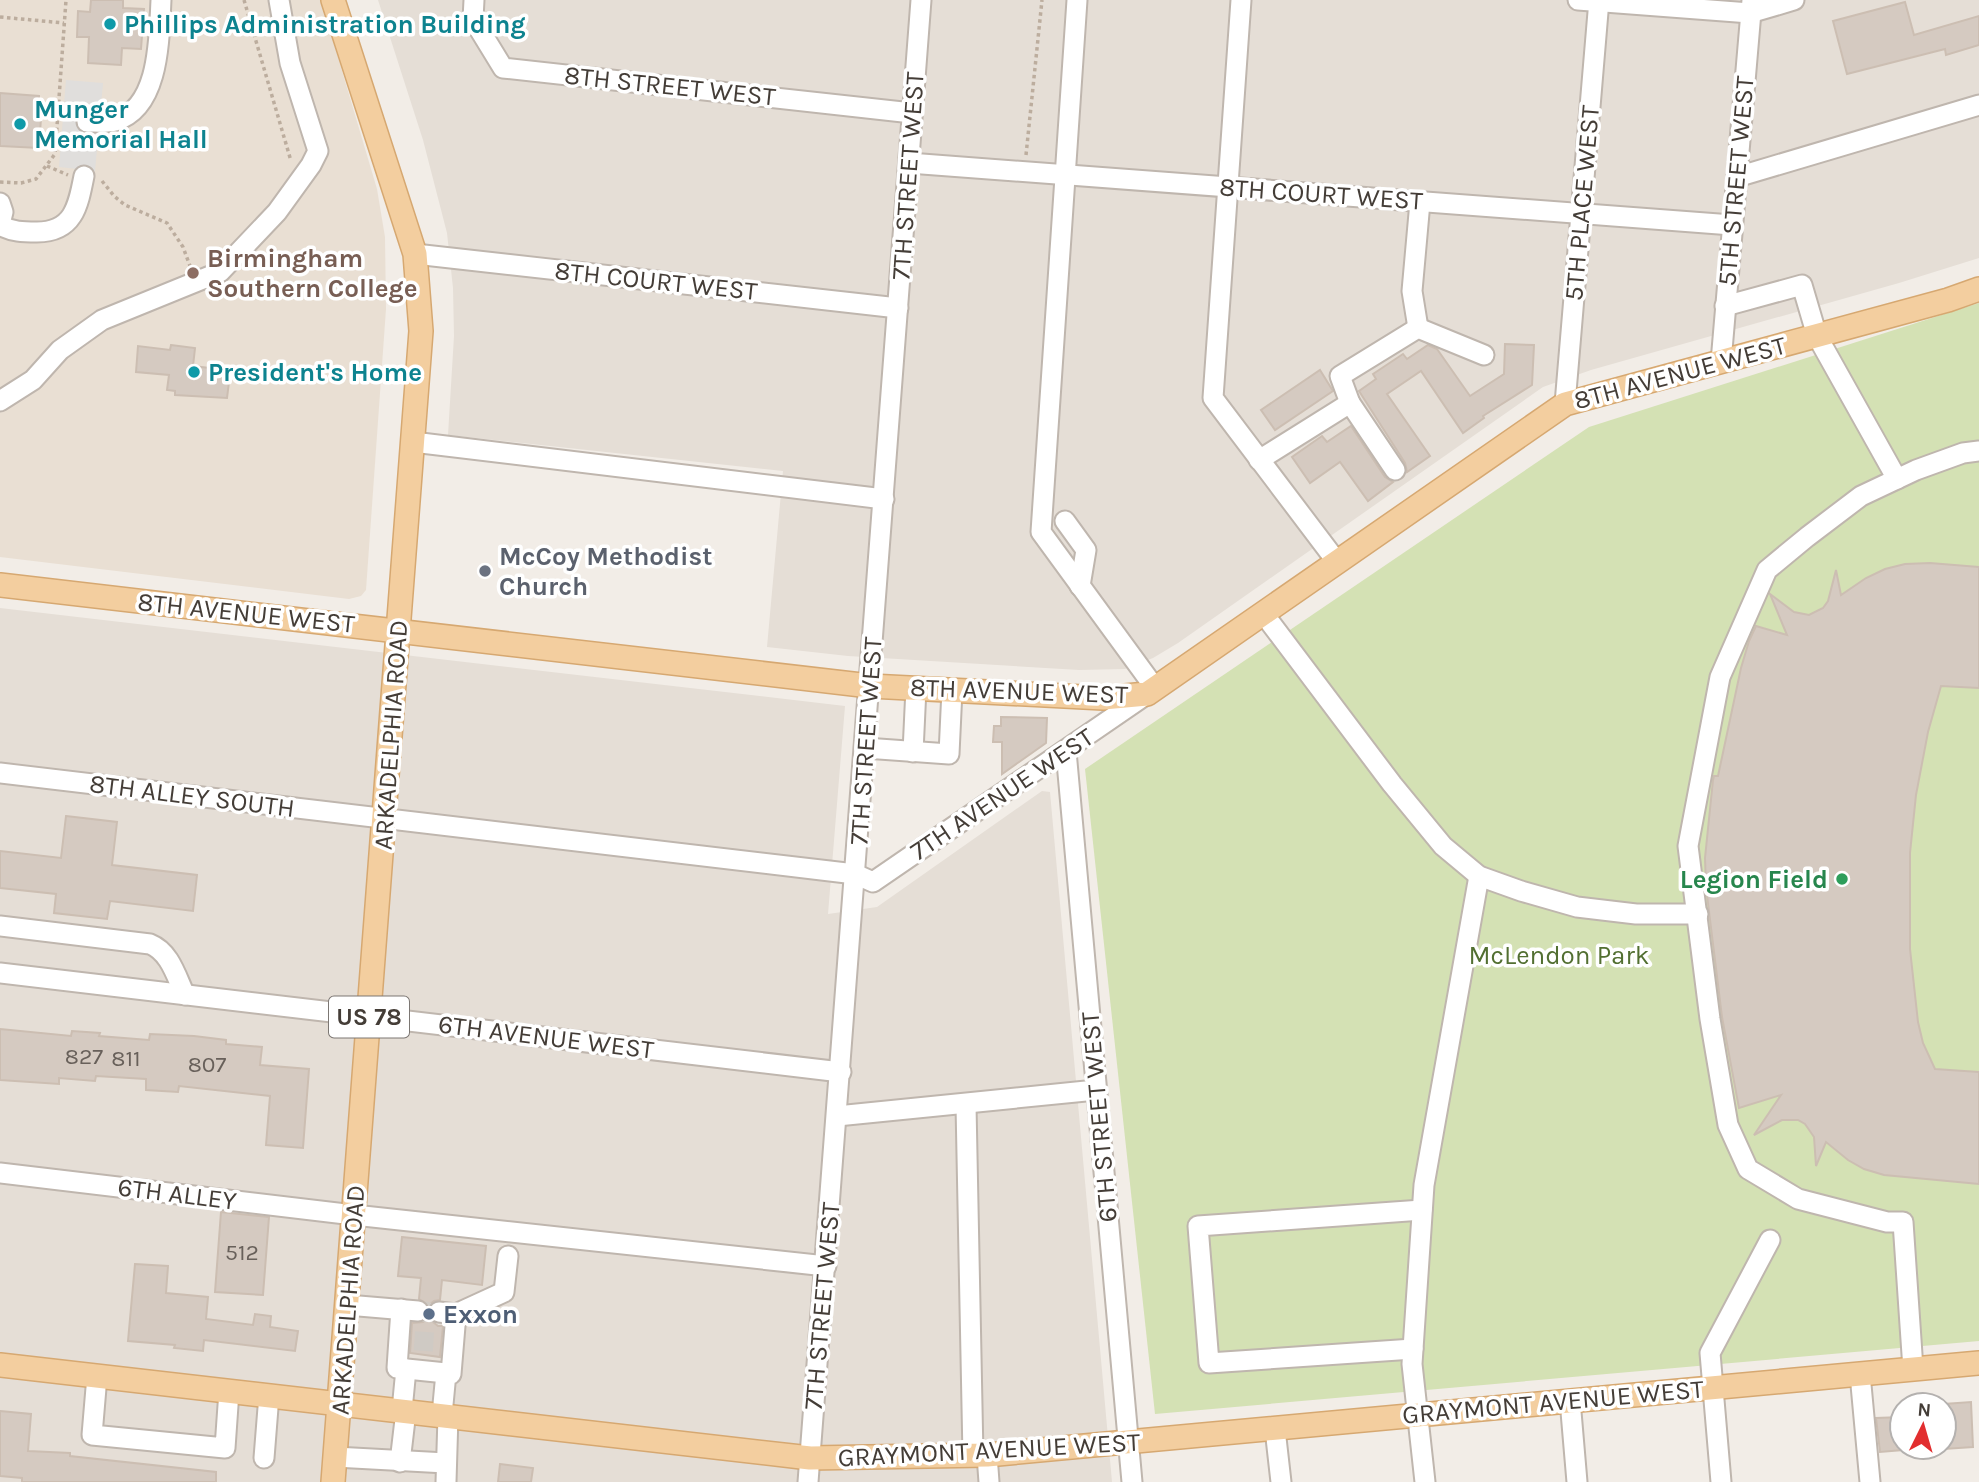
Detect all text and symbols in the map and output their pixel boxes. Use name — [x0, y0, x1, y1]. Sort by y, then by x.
place label: Phillips Administration Building — [124, 9, 526, 40]
marker: Phillips Administration Building — [102, 16, 118, 32]
street label: 8TH STREET WEST — [563, 59, 777, 113]
street label: 7TH STREET WEST — [885, 71, 931, 281]
street label: 5TH STREET WEST — [1711, 75, 1761, 287]
place label: Munger Memorial Hall — [34, 94, 208, 155]
street label: 5TH PLACE WEST — [1558, 104, 1606, 302]
marker: Munger Memorial Hall — [12, 116, 28, 132]
street label: 8TH COURT WEST — [1218, 171, 1424, 217]
place label: Birmingham Southern College — [207, 243, 418, 304]
street label: 8TH COURT WEST — [553, 255, 759, 307]
marker: Birmingham Southern College — [185, 265, 201, 281]
street label: 8TH AVENUE WEST — [1571, 330, 1789, 416]
place label: President's Home — [208, 357, 422, 388]
marker: President's Home — [186, 364, 202, 380]
place label: McCoy Methodist Church — [499, 541, 713, 602]
marker: McCoy Methodist Church — [477, 563, 493, 579]
street label: 8TH AVENUE WEST — [136, 586, 356, 640]
street label: ARKADELPHIA ROAD — [367, 619, 415, 851]
street label: 7TH STREET WEST — [843, 636, 889, 846]
street label: 8TH AVENUE WEST — [909, 672, 1129, 710]
street label: 7TH AVENUE WEST — [904, 721, 1100, 867]
street label: 8TH ALLEY SOUTH — [88, 768, 296, 824]
place label: Legion Field — [1680, 864, 1828, 895]
marker: Legion Field — [1834, 871, 1850, 887]
park label: McLendon Park — [1469, 940, 1649, 971]
road number: US 78 — [329, 996, 409, 1037]
street label: 6TH AVENUE WEST — [436, 1008, 656, 1066]
street label: 6TH STREET WEST — [1074, 1010, 1124, 1224]
house number: 827 — [65, 1043, 103, 1070]
house number: 811 — [111, 1045, 141, 1072]
house number: 807 — [188, 1051, 226, 1078]
street label: 6TH ALLEY — [116, 1171, 239, 1217]
street label: ARKADELPHIA ROAD — [324, 1184, 372, 1416]
street label: 7TH STREET WEST — [797, 1201, 847, 1411]
house number: 512 — [225, 1239, 259, 1266]
place label: Exxon — [443, 1299, 518, 1330]
marker: Exxon — [421, 1306, 437, 1322]
street label: GRAYMONT AVENUE WEST — [1401, 1373, 1705, 1431]
north arrow — [1888, 1391, 1958, 1461]
text: N — [1917, 1399, 1932, 1422]
street label: GRAYMONT AVENUE WEST — [837, 1427, 1141, 1473]

